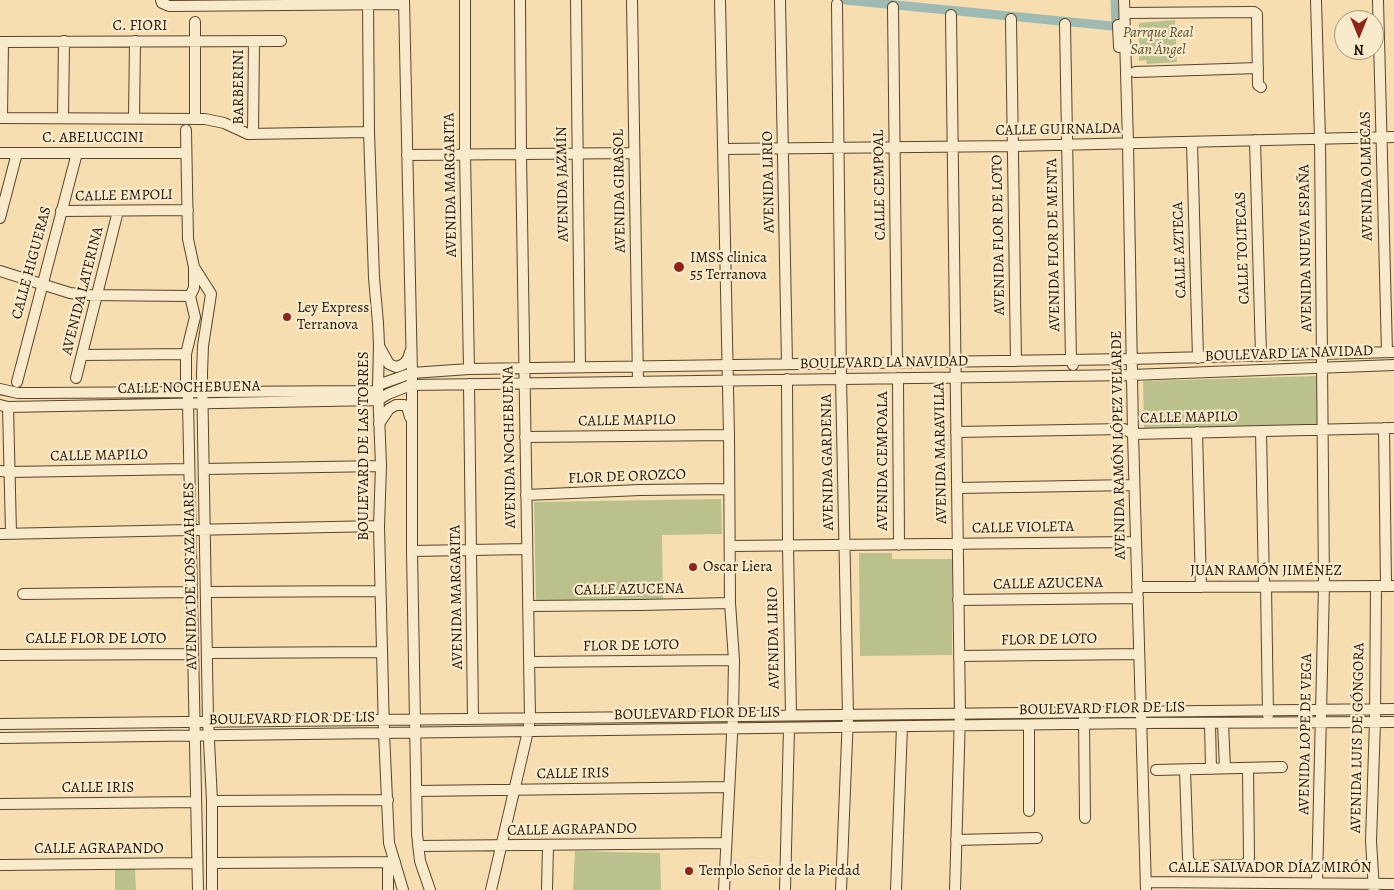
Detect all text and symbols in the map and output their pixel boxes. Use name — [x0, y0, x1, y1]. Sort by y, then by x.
north arrow — [1334, 10, 1384, 60]
street label: C. FIORI — [113, 17, 167, 35]
park label: Parrque Real San Ángel — [1123, 24, 1193, 59]
text: N — [1354, 40, 1364, 59]
street label: BARBERINI — [230, 49, 248, 125]
street label: AVENIDA OLMECAS — [1357, 111, 1377, 241]
street label: AVENIDA MARGARITA — [441, 113, 461, 257]
street label: CALLE GUIRNALDA — [995, 120, 1121, 140]
street label: AVENIDA JAZMÍN — [553, 126, 573, 242]
street label: C. ABELUCCINI — [42, 129, 144, 147]
street label: AVENIDA GIRASOL — [610, 129, 630, 253]
street label: CALLE CEMPOAL — [870, 130, 890, 240]
street label: AVENIDA LIRIO — [759, 131, 779, 233]
street label: AVENIDA FLOR DE LOTO — [989, 154, 1009, 316]
street label: AVENIDA FLOR DE MENTA — [1043, 158, 1065, 332]
street label: AVENIDA NUEVA ESPAÑA — [1296, 164, 1316, 332]
street label: CALLE EMPOLI — [75, 186, 173, 206]
street label: CALLE TOLTECAS — [1232, 191, 1254, 305]
street label: CALLE AZTECA — [1169, 201, 1191, 299]
street label: CALLE HIGUERAS — [8, 205, 56, 321]
street label: AVENIDA LATERINA — [58, 225, 108, 357]
place label: IMSS clinica 55 Terranova — [690, 249, 767, 284]
marker: IMSS clinica 55 Terranova — [672, 260, 686, 274]
place label: Ley Express Terranova — [297, 299, 369, 334]
marker: Ley Express Terranova — [281, 311, 293, 323]
street label: AVENIDA RAMÓN LÓPEZ VELARDE — [1108, 330, 1130, 560]
street label: BOULEVARD LA NAVIDAD — [1205, 342, 1373, 366]
street label: BOULEVARD DE LAS TORRES — [355, 351, 373, 541]
street label: BOULEVARD LA NAVIDAD — [800, 353, 968, 373]
street label: AVENIDA NOCHEBUENA — [500, 366, 520, 528]
street label: CALLE NOCHEBUENA — [117, 378, 261, 398]
street label: AVENIDA MARAVILLA — [931, 382, 951, 524]
street label: AVENIDA CEMPOALA — [874, 391, 892, 531]
street label: AVENIDA GARDENIA — [818, 394, 838, 530]
street label: CALLE MAPILO — [1140, 408, 1238, 428]
street label: CALLE MAPILO — [578, 411, 676, 431]
street label: CALLE MAPILO — [50, 446, 148, 466]
street label: FLOR DE OROZCO — [568, 466, 686, 488]
street label: AVENIDA DE LOS AZAHARES — [180, 482, 202, 670]
street label: CALLE VIOLETA — [972, 518, 1074, 538]
street label: AVENIDA MARGARITA — [447, 525, 467, 669]
place label: Oscar Liera — [703, 558, 772, 576]
marker: Oscar Liera — [687, 561, 699, 573]
street label: JUAN RAMÓN JIMÉNEZ — [1190, 562, 1342, 580]
street label: CALLE AZUCENA — [993, 574, 1103, 594]
street label: CALLE AZUCENA — [574, 580, 684, 600]
street label: AVENIDA LIRIO — [764, 587, 784, 689]
street label: CALLE FLOR DE LOTO — [26, 630, 166, 648]
street label: FLOR DE LOTO — [1001, 630, 1097, 650]
street label: FLOR DE LOTO — [583, 636, 679, 656]
street label: AVENIDA LUIS DE GÓNGORA — [1347, 643, 1369, 833]
street label: AVENIDA LOPE DE VEGA — [1296, 653, 1316, 815]
street label: BOULEVARD FLOR DE LIS — [1019, 699, 1185, 719]
street label: BOULEVARD FLOR DE LIS — [614, 704, 780, 724]
street label: BOULEVARD FLOR DE LIS — [209, 709, 375, 729]
street label: CALLE IRIS — [537, 764, 609, 784]
street label: CALLE IRIS — [62, 779, 134, 797]
street label: CALLE AGRAPANDO — [507, 820, 637, 840]
street label: CALLE AGRAPANDO — [34, 840, 164, 858]
street label: CALLE SALVADOR DÍAZ MIRÓN — [1168, 859, 1372, 877]
place label: Templo Señor de la Piedad — [699, 862, 860, 880]
marker: Templo Señor de la Piedad — [683, 865, 695, 877]

